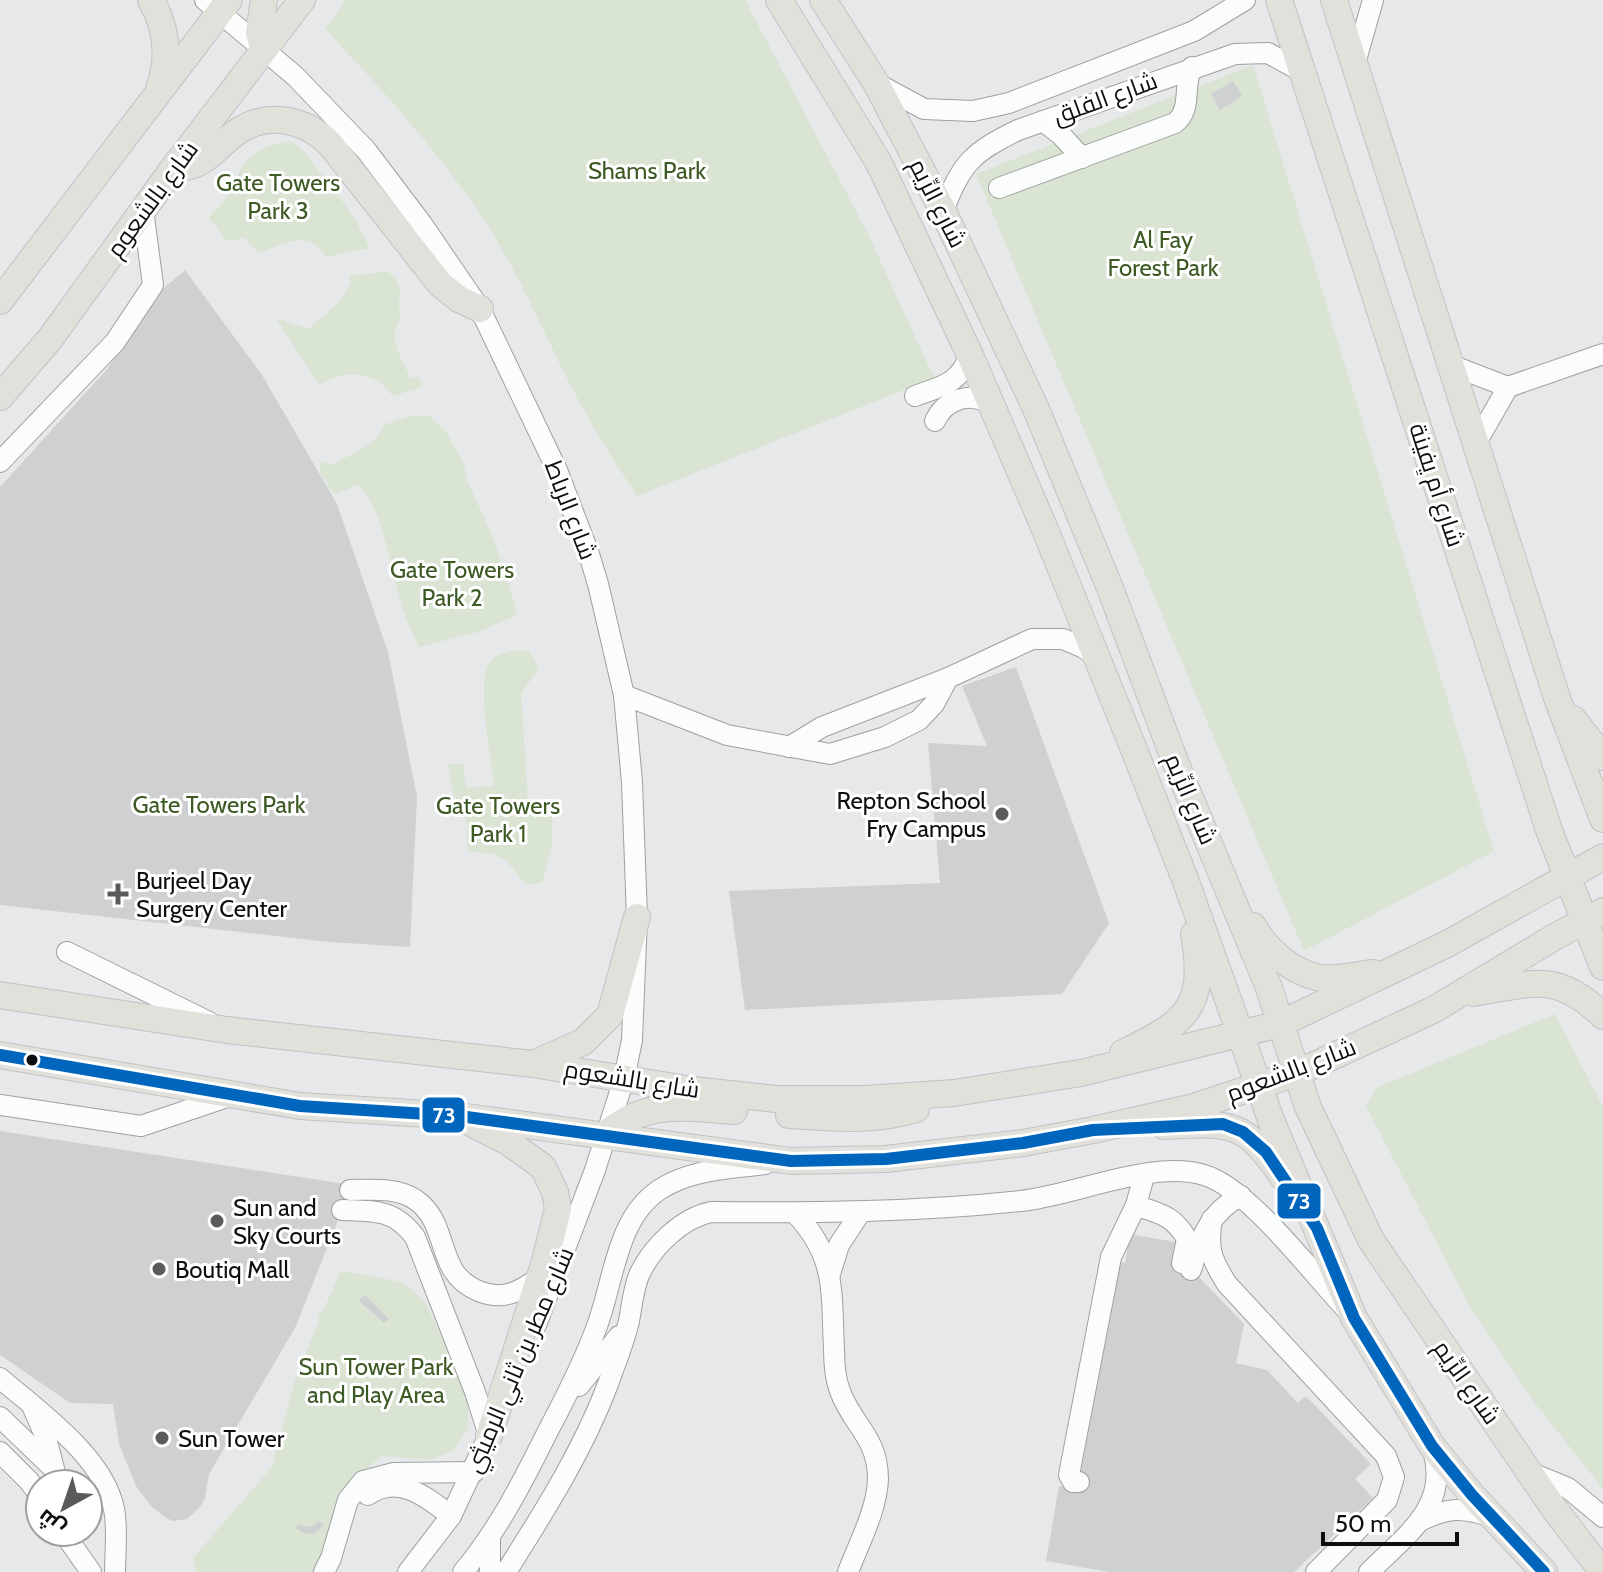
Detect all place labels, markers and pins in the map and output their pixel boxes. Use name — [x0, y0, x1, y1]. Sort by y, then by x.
place label: Repton School Fry Campus — [837, 786, 986, 843]
marker: Repton School Fry Campus — [993, 805, 1011, 823]
place label: Burjeel Day Surgery Center — [136, 866, 287, 923]
marker: Burjeel Day Surgery Center — [107, 883, 129, 905]
unlabelled marker — [24, 1052, 40, 1068]
place label: Sun and Sky Courts — [233, 1193, 341, 1250]
marker: Sun and Sky Courts — [208, 1212, 226, 1230]
place label: Boutiq Mall — [175, 1255, 290, 1284]
marker: Boutiq Mall — [150, 1260, 168, 1278]
place label: Sun Tower — [178, 1424, 285, 1453]
marker: Sun Tower — [153, 1429, 171, 1447]

